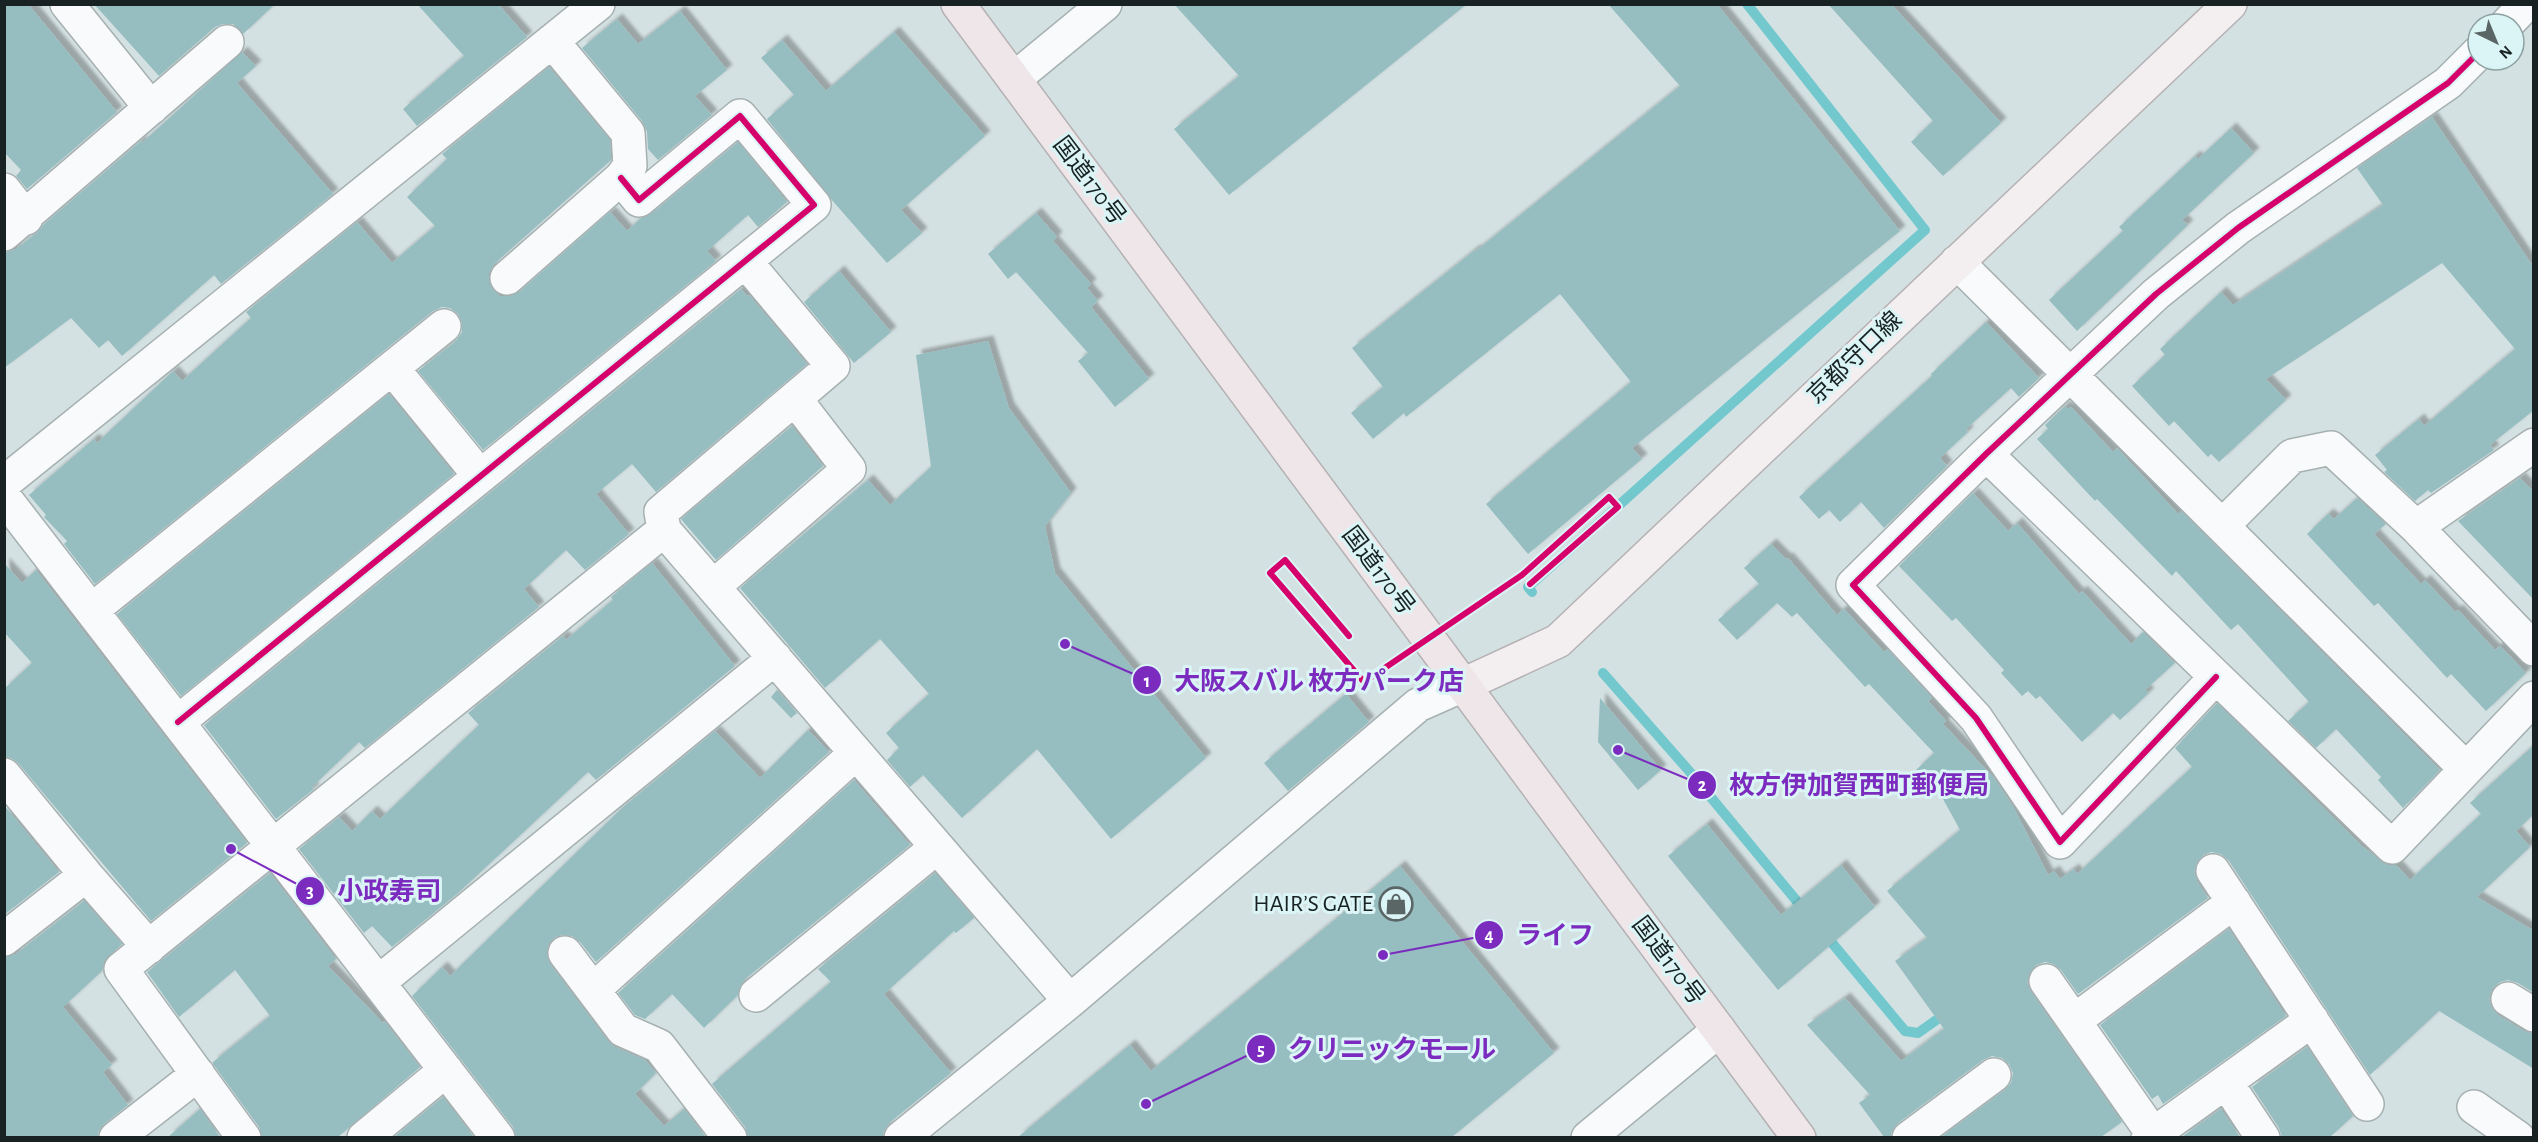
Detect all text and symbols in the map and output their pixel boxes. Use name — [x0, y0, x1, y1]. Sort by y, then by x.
north arrow — [2466, 12, 2526, 72]
text: N — [2496, 43, 2515, 62]
street label: 国道170号 — [1048, 131, 1131, 229]
street label: 京都守口線 — [1802, 306, 1906, 408]
street label: 国道170号 — [1337, 521, 1420, 619]
callout: 大阪スバル 枚方パーク店 — [1132, 658, 1476, 702]
text: 大阪スバル 枚方パーク店 — [1174, 667, 1464, 695]
text: 1 — [1144, 673, 1150, 691]
callout: 枚方伊加賀西町郵便局 — [1687, 763, 2001, 807]
text: 枚方伊加賀西町郵便局 — [1729, 771, 1989, 799]
text: 2 — [1698, 777, 1707, 795]
callout: 小政寿司 — [295, 869, 453, 913]
text: 小政寿司 — [337, 877, 441, 905]
text: 3 — [306, 883, 314, 901]
shop icon: HAIR’S GATE — [1378, 886, 1414, 922]
place label: HAIR’S GATE — [1253, 892, 1373, 916]
street label: 国道170号 — [1627, 911, 1710, 1009]
callout: ライフ — [1474, 913, 1606, 957]
text: ライフ — [1516, 922, 1594, 949]
text: 4 — [1484, 927, 1494, 945]
callout: クリニックモール — [1246, 1027, 1508, 1071]
text: クリニックモール — [1288, 1036, 1496, 1063]
text: 5 — [1257, 1041, 1265, 1059]

